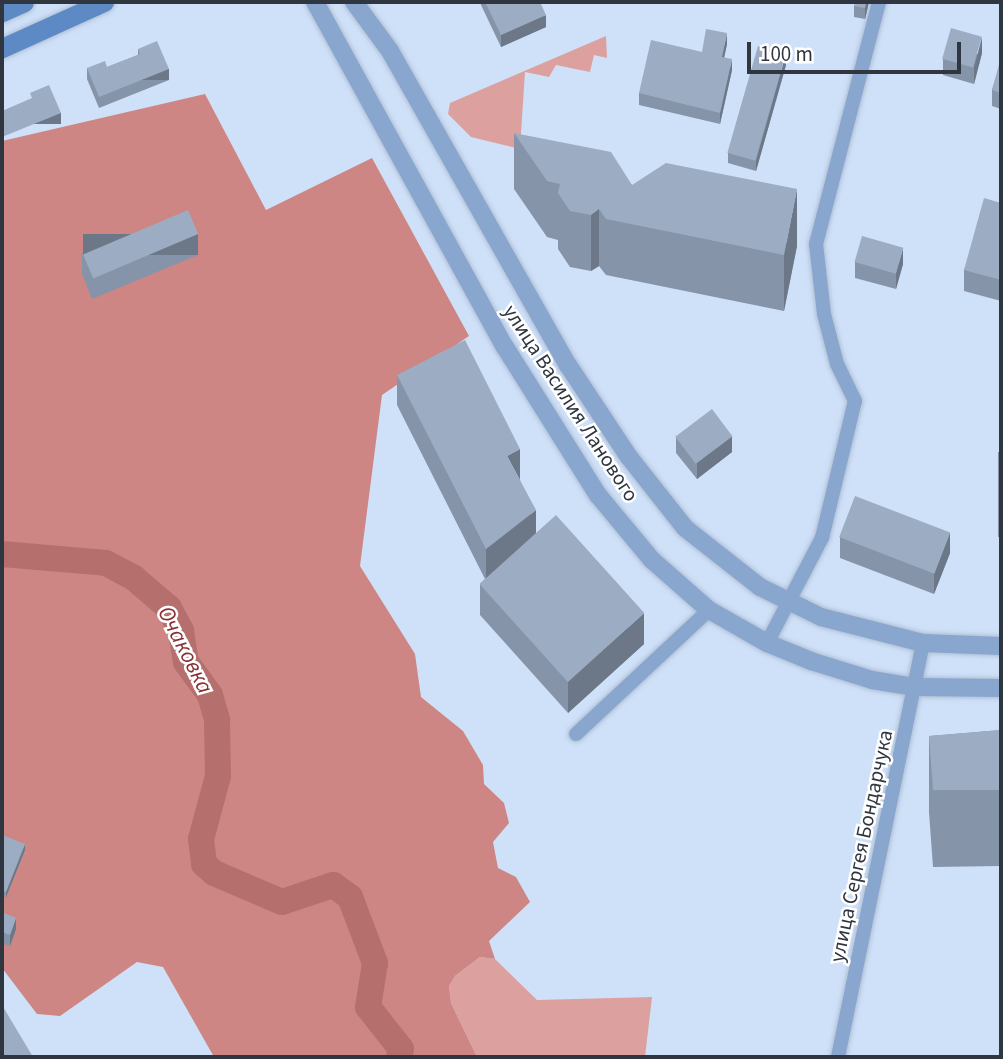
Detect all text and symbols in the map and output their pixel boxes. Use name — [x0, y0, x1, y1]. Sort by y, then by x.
scale bar — [751, 28, 964, 72]
text: 100 m — [760, 39, 813, 69]
street label: улица Василия Ланового — [498, 300, 644, 506]
water label: Очаковка — [151, 602, 219, 698]
street label: улица Сергея Бондарчука — [824, 728, 898, 964]

